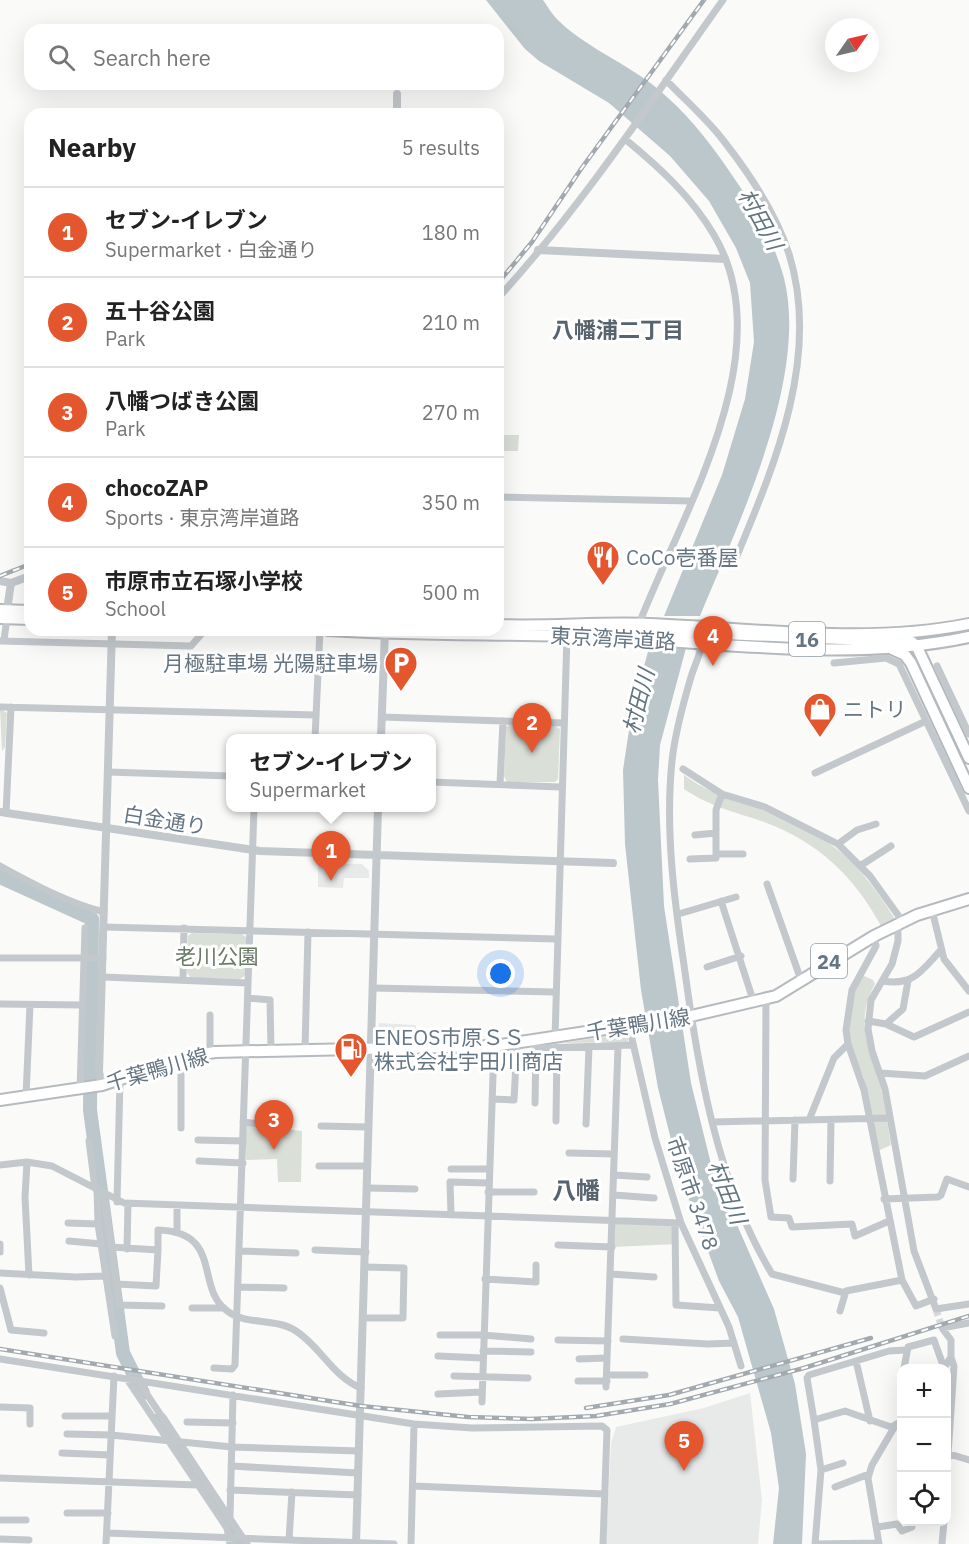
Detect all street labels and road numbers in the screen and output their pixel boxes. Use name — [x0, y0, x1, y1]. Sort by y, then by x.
street label: 東京湾岸道路 — [549, 621, 677, 655]
road number: 16 — [789, 622, 825, 656]
street label: 白金通り — [121, 800, 209, 840]
road number: 24 — [811, 944, 847, 978]
street label: 千葉鴨川線 — [584, 1002, 692, 1046]
street label: 千葉鴨川線 — [103, 1041, 211, 1097]
street label: 市原市 3478 — [660, 1132, 726, 1254]

